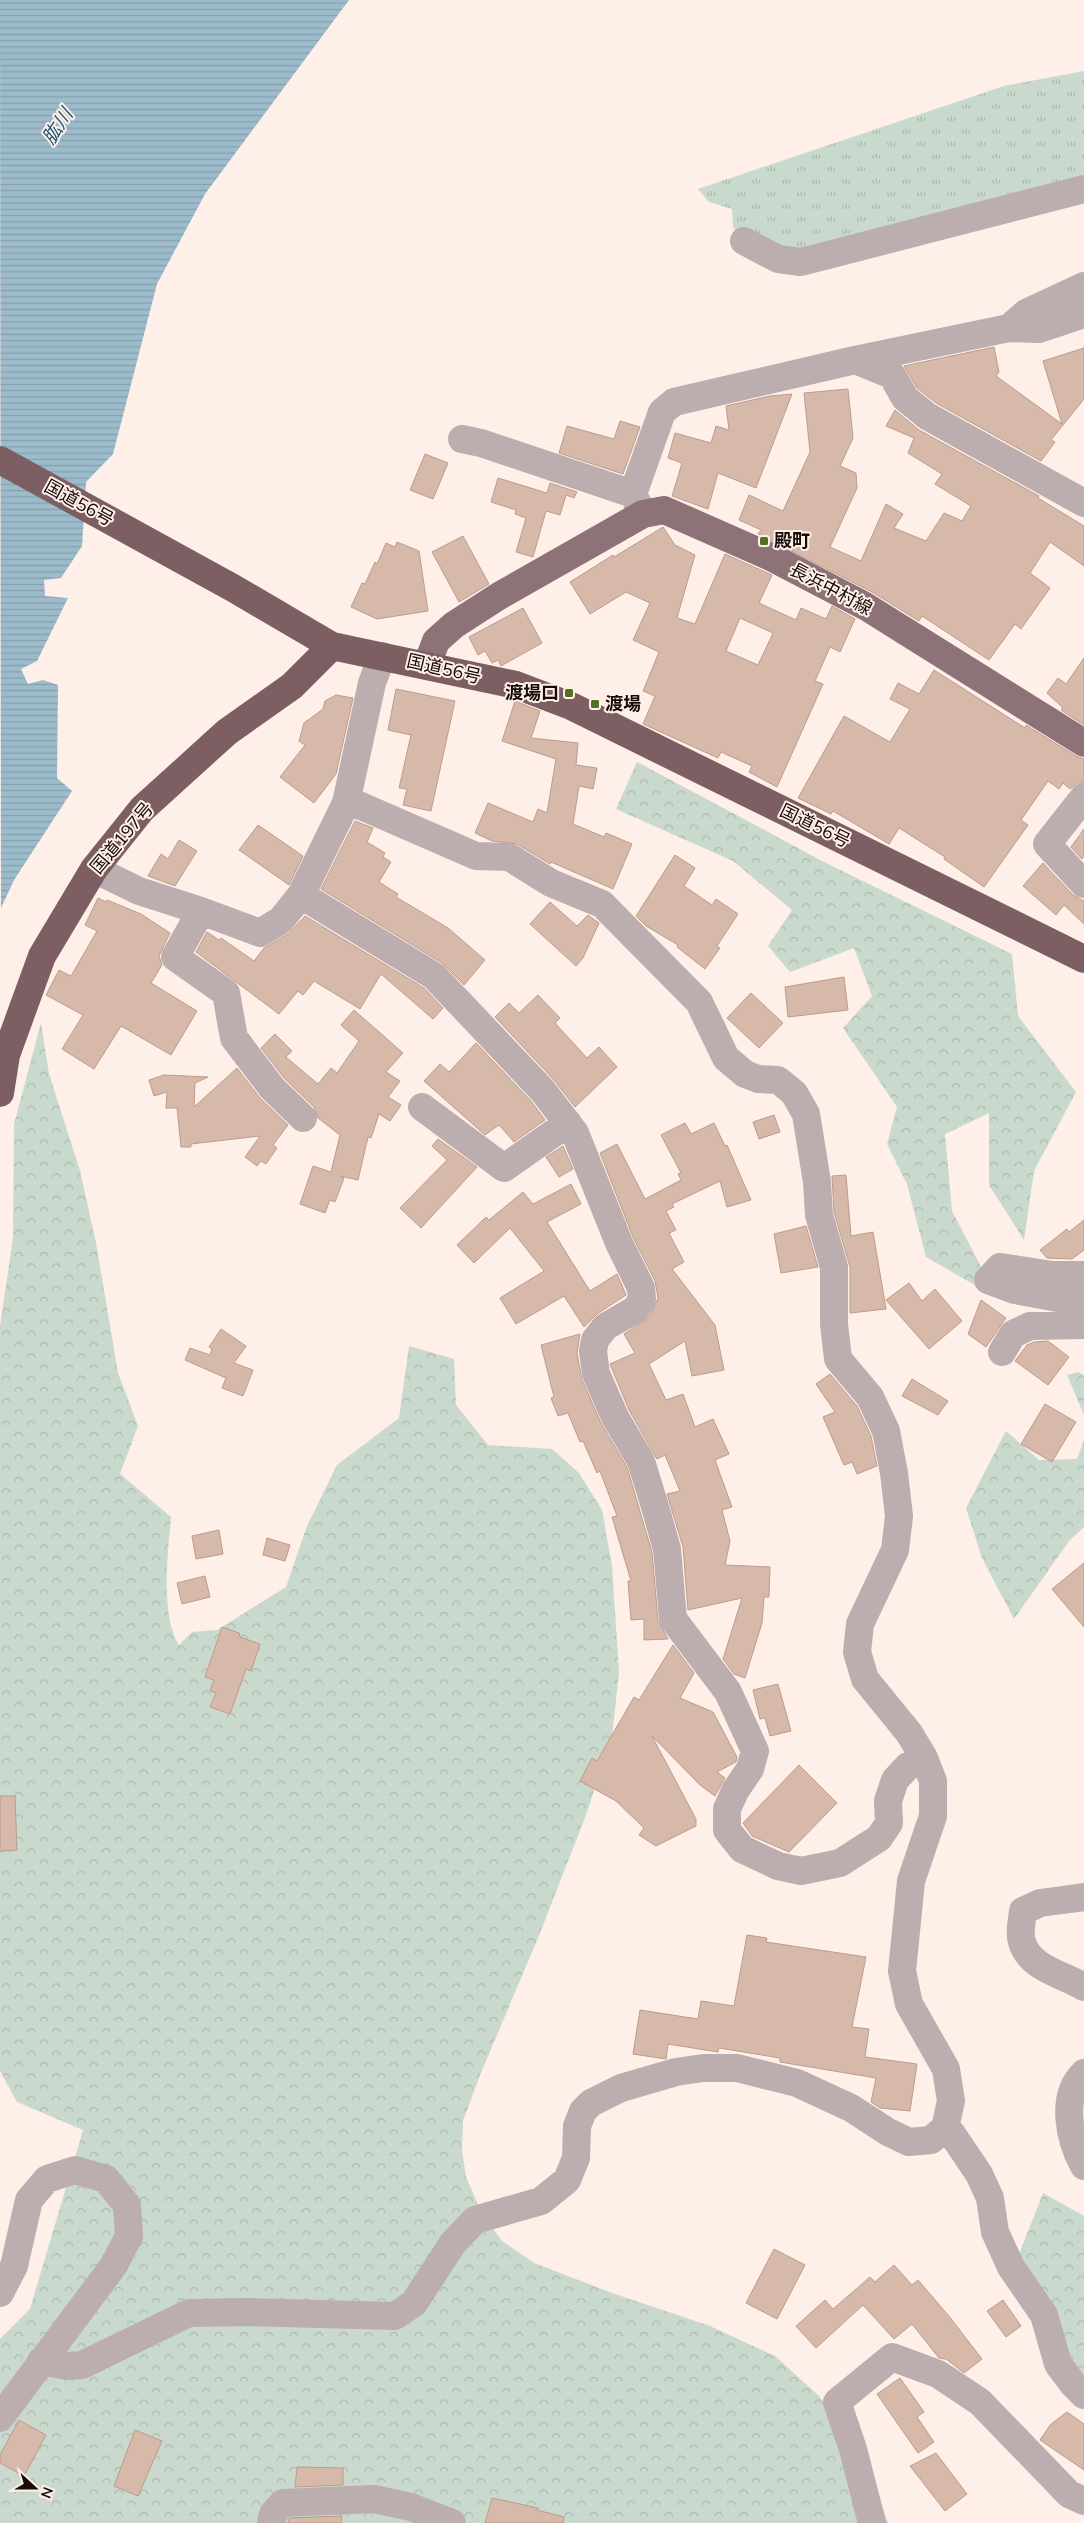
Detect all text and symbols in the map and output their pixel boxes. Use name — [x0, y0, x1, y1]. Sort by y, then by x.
water label: 肱川 — [36, 102, 79, 148]
street label: 国道56号 — [41, 474, 118, 531]
place label: 殿町 — [774, 529, 810, 552]
marker: 殿町 — [758, 535, 770, 547]
street label: 長浜中村線 — [786, 557, 876, 620]
street label: 国道56号 — [405, 649, 484, 688]
place label: 渡場口 — [505, 681, 559, 704]
marker: 渡場口 — [563, 687, 575, 699]
place label: 渡場 — [605, 692, 641, 715]
marker: 渡場 — [589, 698, 601, 710]
street label: 国道197号 — [85, 797, 158, 878]
street label: 国道56号 — [776, 799, 854, 852]
north arrow — [10, 2463, 60, 2513]
text: N — [37, 2484, 57, 2501]

